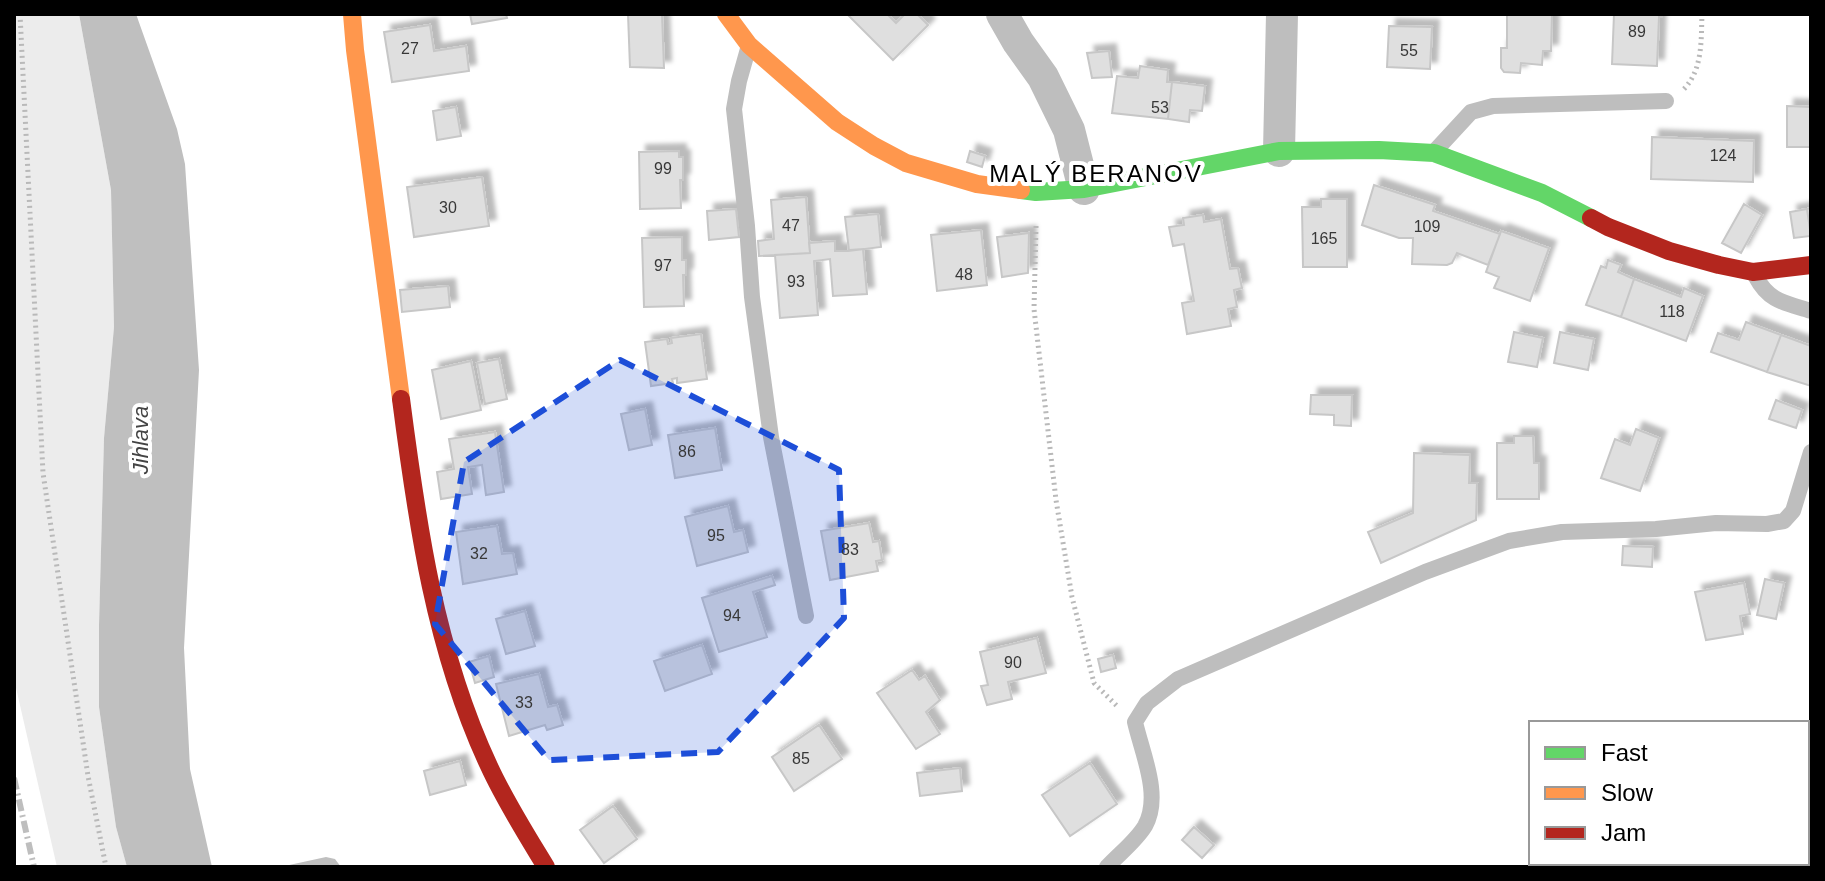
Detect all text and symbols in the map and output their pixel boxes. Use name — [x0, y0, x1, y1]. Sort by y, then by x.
house number: 89 — [1628, 23, 1646, 40]
house number: 27 — [401, 40, 419, 57]
house number: 55 — [1400, 42, 1418, 59]
house number: 53 — [1151, 99, 1169, 116]
house number: 124 — [1710, 147, 1736, 164]
house number: 99 — [654, 160, 672, 177]
district label: MALÝ BERANOV — [989, 160, 1203, 187]
house number: 30 — [439, 199, 457, 216]
house number: 47 — [782, 217, 800, 234]
house number: 109 — [1414, 218, 1440, 235]
house number: 165 — [1311, 230, 1337, 247]
house number: 97 — [654, 257, 672, 274]
house number: 48 — [955, 266, 973, 283]
house number: 93 — [787, 273, 805, 290]
house number: 118 — [1659, 303, 1685, 320]
water label: Jihlava — [128, 406, 153, 475]
house number: 86 — [678, 443, 696, 460]
house number: 95 — [707, 527, 725, 544]
house number: 83 — [841, 541, 859, 558]
house number: 32 — [470, 545, 488, 562]
house number: 94 — [723, 607, 741, 624]
house number: 90 — [1004, 654, 1022, 671]
house number: 33 — [515, 694, 533, 711]
legend — [1529, 721, 1809, 865]
text: Fast — [1601, 739, 1648, 766]
house number: 85 — [792, 750, 810, 767]
text: Slow — [1601, 779, 1654, 806]
text: Jam — [1601, 819, 1646, 846]

